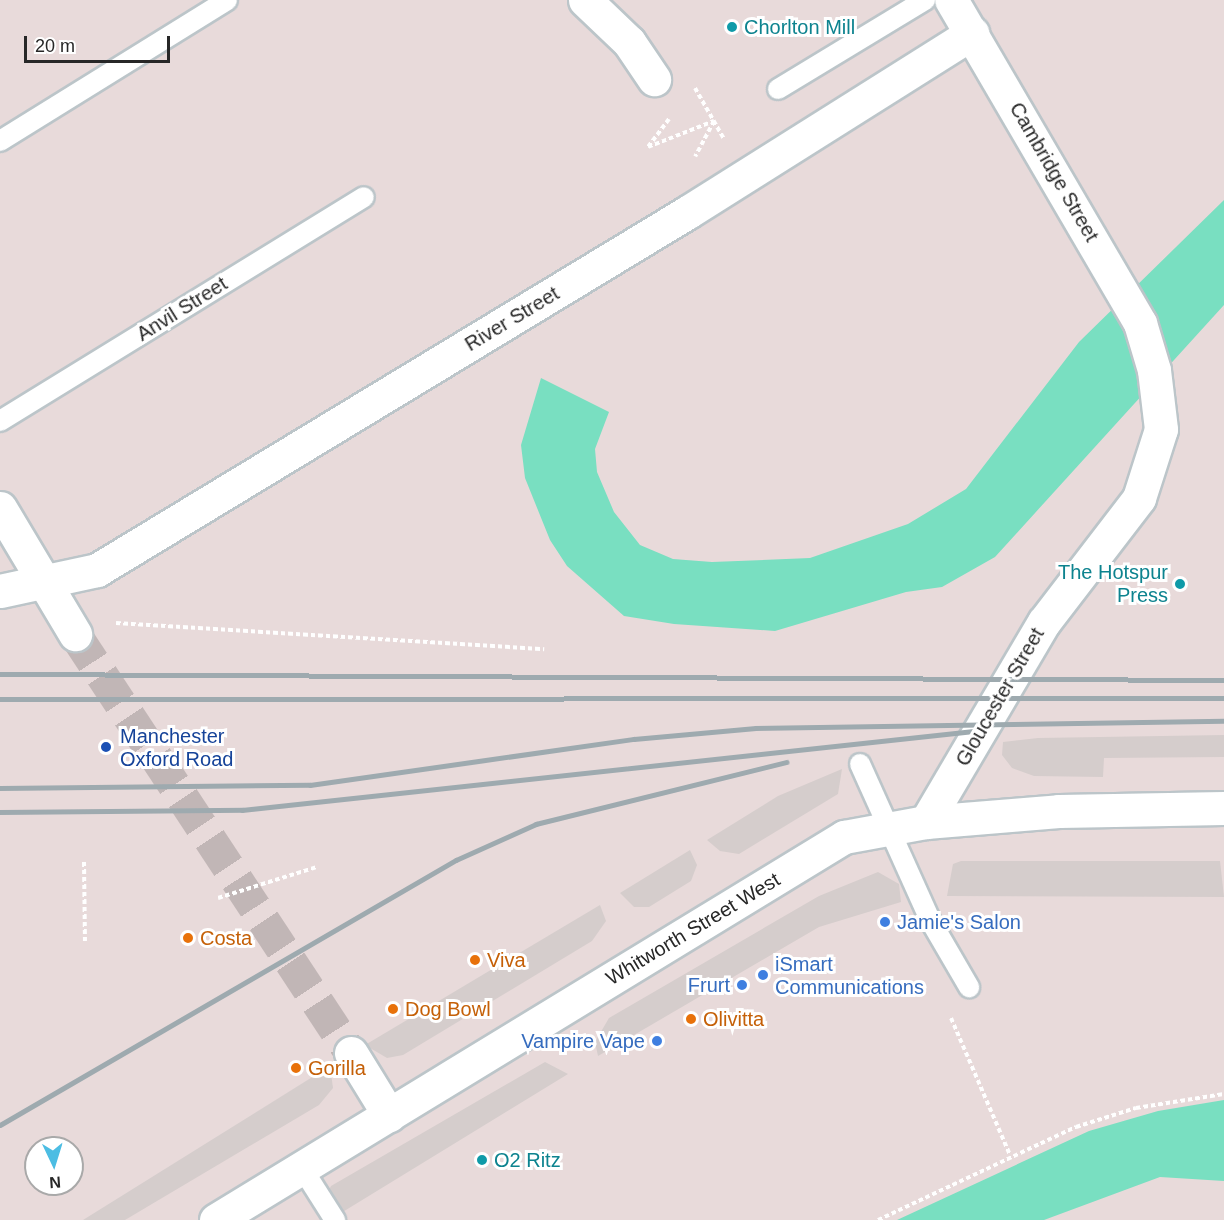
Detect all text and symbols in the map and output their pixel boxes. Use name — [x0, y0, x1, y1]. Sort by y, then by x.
place label: Chorlton Mill — [744, 15, 855, 39]
marker: Chorlton Mill — [725, 20, 739, 34]
scale bar — [27, 24, 172, 62]
text: 20 m — [35, 36, 75, 56]
street label: Cambridge Street — [1004, 98, 1104, 246]
street label: Anvil Street — [132, 272, 232, 346]
street label: River Street — [461, 282, 563, 356]
place label: The Hotspur Press — [1058, 560, 1168, 607]
marker: The Hotspur Press — [1173, 577, 1187, 591]
street label: Gloucester Street — [951, 624, 1049, 770]
place label: Manchester Oxford Road — [120, 724, 233, 771]
marker: Manchester Oxford Road — [97, 738, 115, 756]
street label: Whitworth Street West — [602, 868, 784, 990]
place label: Jamie's Salon — [897, 910, 1021, 934]
marker: Jamie's Salon — [878, 915, 892, 929]
place label: Costa — [200, 926, 252, 950]
marker: Costa — [181, 931, 195, 945]
place label: Viva — [487, 948, 526, 972]
place label: iSmart Communications — [775, 952, 924, 999]
marker: Viva — [468, 953, 482, 967]
marker: iSmart Communications — [756, 968, 770, 982]
place label: Frurt — [688, 973, 730, 997]
marker: Frurt — [735, 978, 749, 992]
place label: Dog Bowl — [405, 997, 491, 1021]
marker: Dog Bowl — [386, 1002, 400, 1016]
place label: Olivitta — [703, 1007, 764, 1031]
marker: Olivitta — [684, 1012, 698, 1026]
place label: Vampire Vape — [521, 1029, 645, 1053]
marker: Vampire Vape — [650, 1034, 664, 1048]
place label: Gorilla — [308, 1056, 366, 1080]
marker: Gorilla — [289, 1061, 303, 1075]
north arrow — [24, 1136, 84, 1196]
place label: O2 Ritz — [494, 1148, 561, 1172]
marker: O2 Ritz — [475, 1153, 489, 1167]
text: N — [49, 1174, 62, 1191]

